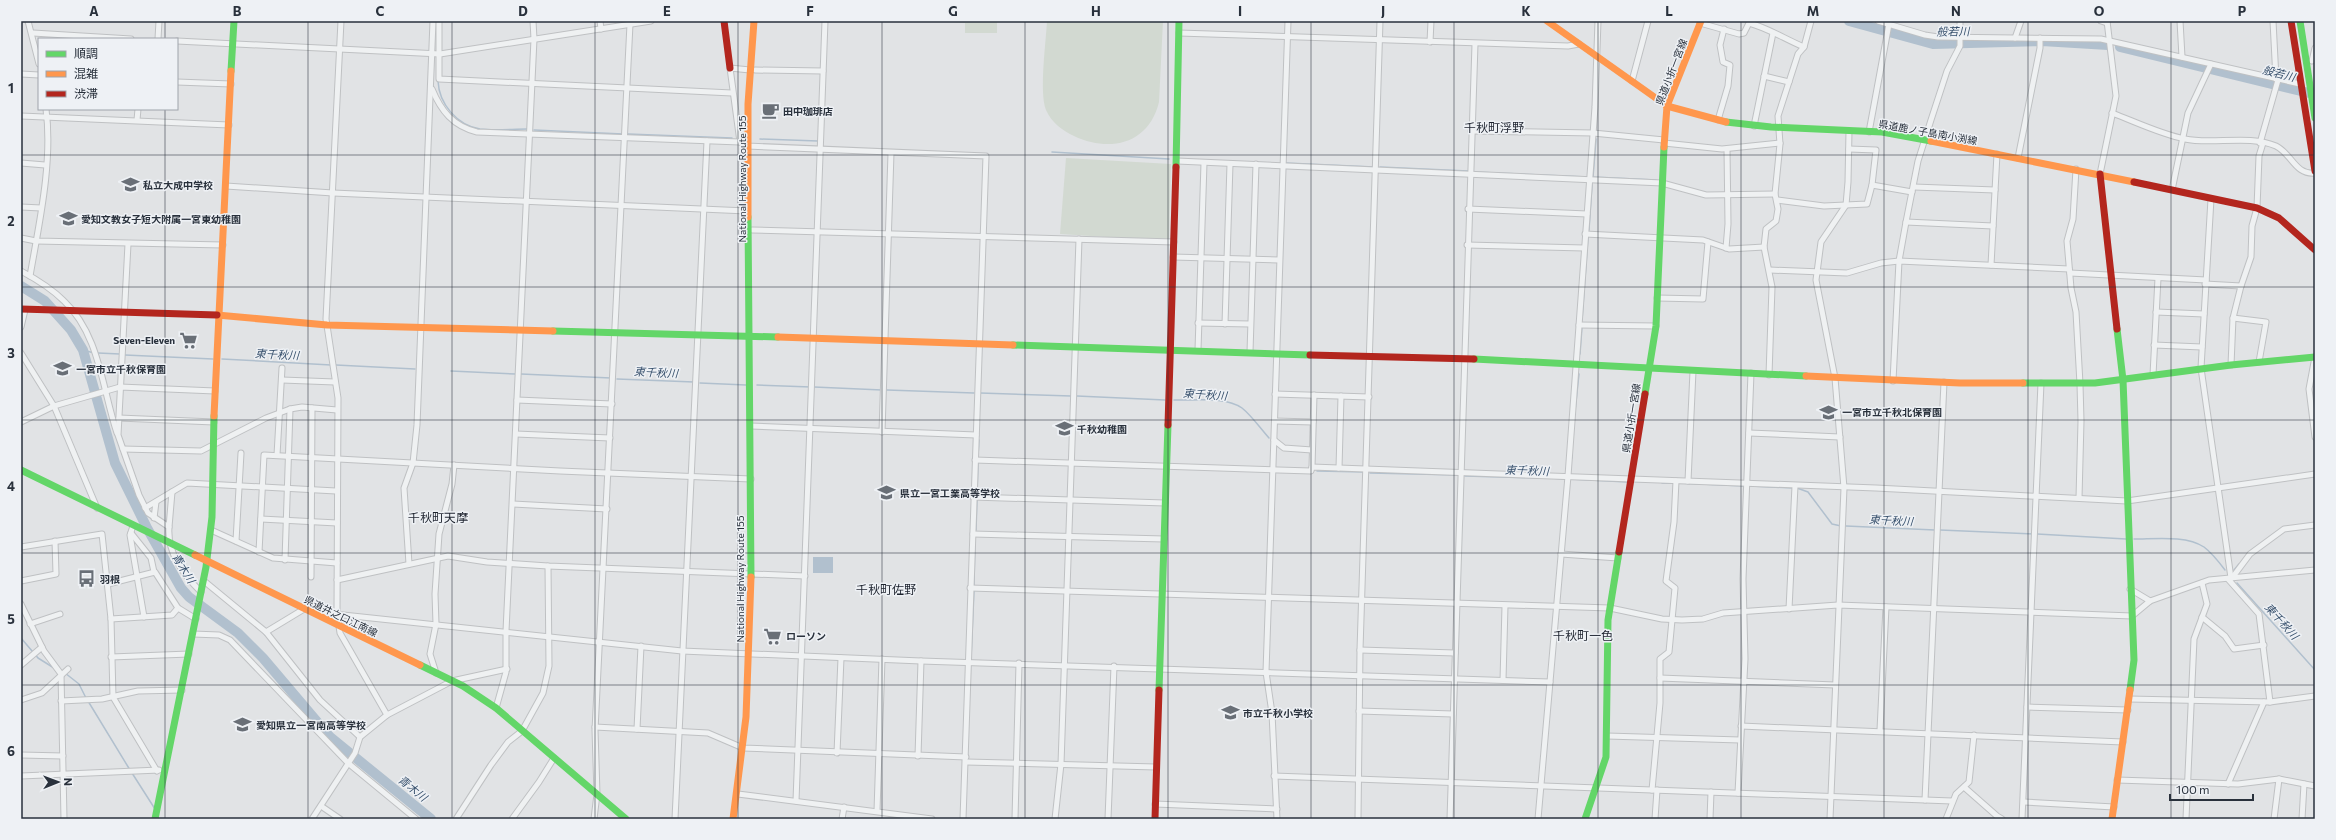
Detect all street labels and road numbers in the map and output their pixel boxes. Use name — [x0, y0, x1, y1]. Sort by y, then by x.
street label: 県道小折一宮線 — [1653, 37, 1689, 107]
street label: National Highway Route 155 — [736, 115, 748, 242]
street label: 県道鹿ノ子島南小渕線 — [1878, 117, 1978, 147]
street label: 県道小折一宮線 — [1620, 382, 1642, 454]
street label: National Highway Route 155 — [734, 515, 746, 642]
street label: 県道井之口江南線 — [302, 593, 380, 639]

